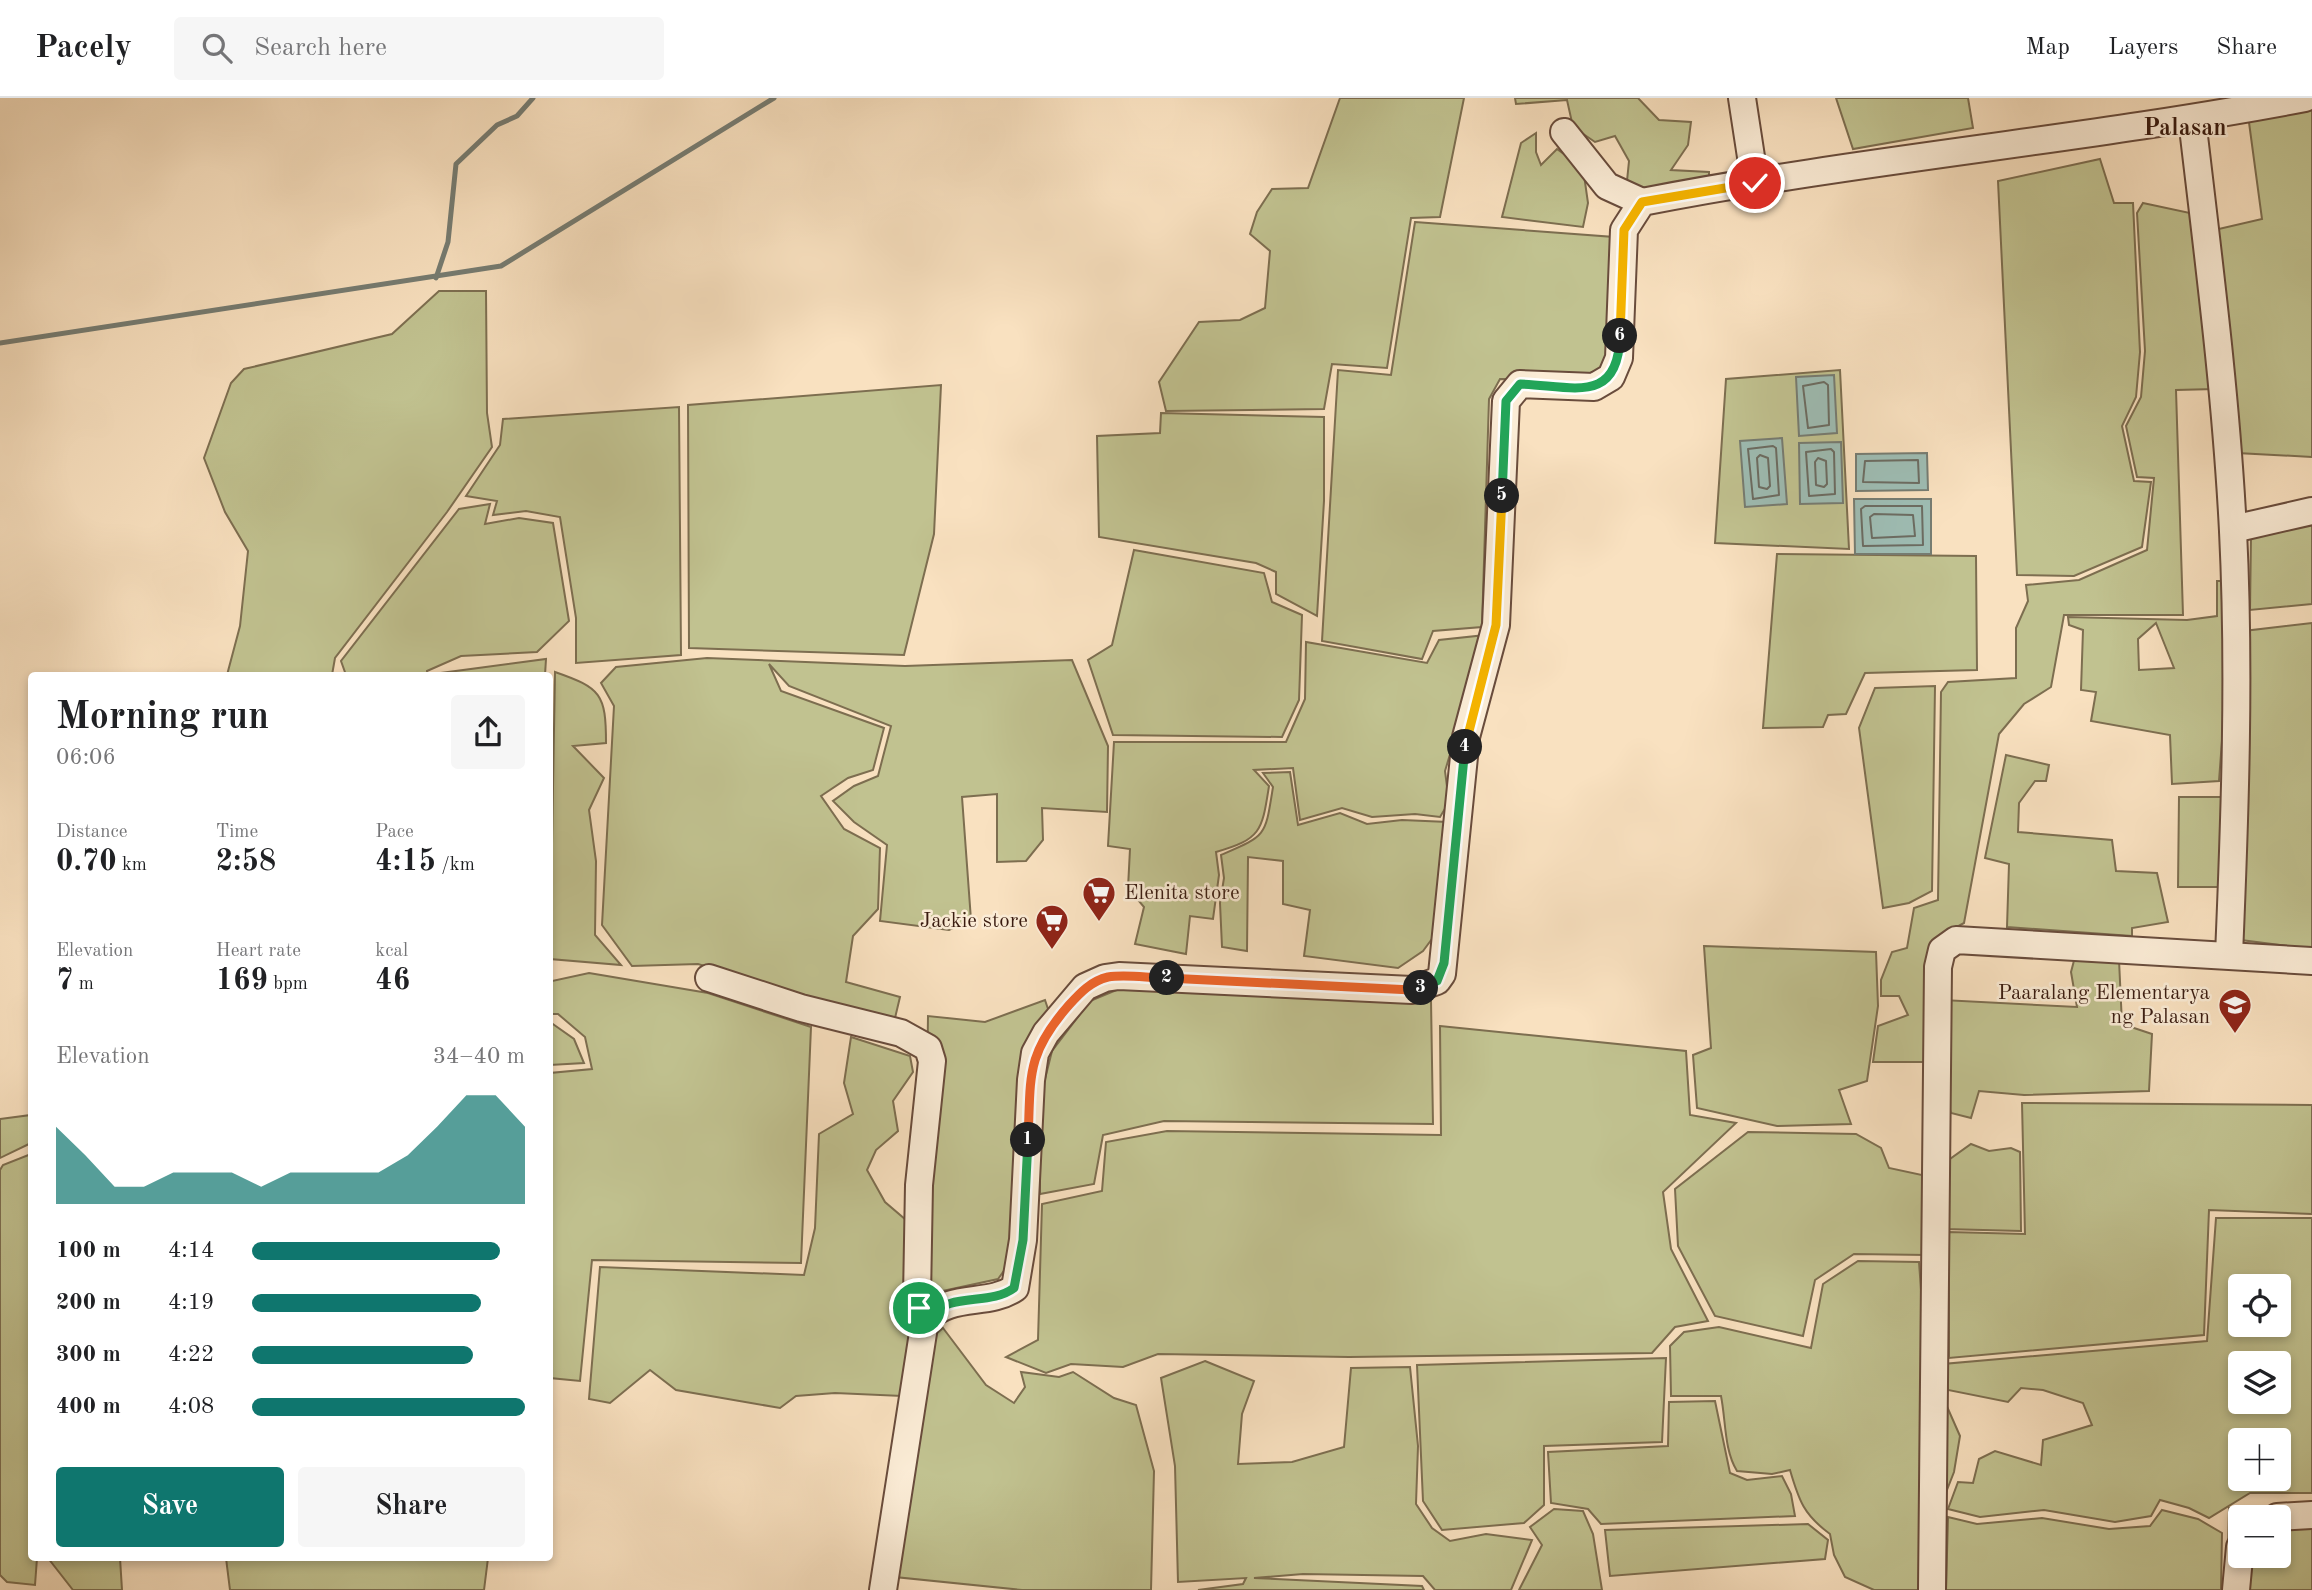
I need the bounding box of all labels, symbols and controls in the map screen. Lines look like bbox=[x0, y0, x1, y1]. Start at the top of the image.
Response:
search box bbox=[174, 17, 664, 80]
icon: search bbox=[198, 29, 236, 67]
text: Pacely bbox=[35, 32, 132, 65]
text: Search here bbox=[254, 35, 387, 61]
text: Map bbox=[2026, 36, 2070, 60]
text: Layers bbox=[2108, 36, 2178, 60]
text: Share bbox=[2216, 36, 2277, 60]
district label: Palasan bbox=[2143, 117, 2227, 141]
pin bbox=[1725, 153, 1785, 213]
icon: check bbox=[1736, 164, 1774, 202]
pin: 6 bbox=[1602, 318, 1638, 354]
text: 6 bbox=[1614, 326, 1625, 345]
pin: 5 bbox=[1484, 478, 1520, 514]
text: 5 bbox=[1496, 486, 1507, 505]
button: share bbox=[451, 695, 525, 769]
text: Morning run bbox=[56, 699, 269, 737]
pin: 4 bbox=[1448, 730, 1482, 764]
text: 4 bbox=[1459, 737, 1470, 756]
text: 06:06 bbox=[56, 746, 116, 769]
text: Distance bbox=[56, 823, 128, 842]
text: Time bbox=[216, 823, 258, 842]
text: Pace bbox=[375, 823, 414, 842]
text: 0.70 bbox=[56, 847, 117, 877]
text: 2:58 bbox=[216, 847, 276, 877]
text: 4:15 bbox=[375, 847, 436, 877]
text: km bbox=[117, 856, 147, 875]
text: /km bbox=[436, 856, 475, 875]
supermarket icon: Elenita store bbox=[1080, 874, 1118, 923]
place label: Elenita store bbox=[1124, 883, 1240, 904]
supermarket icon: Jackie store bbox=[1033, 902, 1071, 951]
place label: Jackie store bbox=[920, 911, 1028, 932]
text: Elevation bbox=[56, 942, 133, 961]
text: Heart rate bbox=[216, 942, 301, 961]
text: kcal bbox=[375, 942, 408, 961]
pin: 2 bbox=[1150, 960, 1184, 996]
text: 7 bbox=[56, 966, 73, 996]
text: 169 bbox=[216, 966, 268, 996]
text: 46 bbox=[375, 966, 410, 996]
text: 2 bbox=[1161, 968, 1172, 987]
pin: 3 bbox=[1404, 970, 1438, 1006]
text: m bbox=[73, 975, 94, 994]
text: bpm bbox=[268, 975, 308, 994]
text: 3 bbox=[1415, 978, 1426, 997]
place label: Paaralang Elementarya ng Palasan bbox=[1998, 983, 2210, 1028]
school or university icon: Paaralang Elementarya ng Palasan bbox=[2216, 986, 2254, 1035]
text: Elevation bbox=[56, 1045, 150, 1068]
text: 34–40 m bbox=[433, 1045, 525, 1068]
pin: 1 bbox=[1010, 1122, 1046, 1158]
text: 1 bbox=[1022, 1130, 1033, 1149]
text: 100 m bbox=[56, 1239, 121, 1262]
text: 4:14 bbox=[168, 1239, 214, 1262]
map controls bbox=[2228, 1274, 2291, 1568]
button: locate bbox=[2228, 1274, 2291, 1337]
pin bbox=[889, 1278, 949, 1338]
icon: arrive bbox=[900, 1289, 938, 1327]
text: 200 m bbox=[56, 1291, 121, 1314]
text: 4:19 bbox=[168, 1291, 214, 1314]
text: 300 m bbox=[56, 1343, 121, 1366]
text: 4:22 bbox=[168, 1343, 214, 1366]
button: layers bbox=[2228, 1351, 2291, 1414]
text: 400 m bbox=[56, 1395, 121, 1418]
text: 4:08 bbox=[168, 1395, 214, 1418]
button: + bbox=[2228, 1428, 2291, 1491]
button: Save bbox=[56, 1467, 284, 1547]
button: Share bbox=[298, 1467, 525, 1547]
button: − bbox=[2228, 1505, 2291, 1568]

